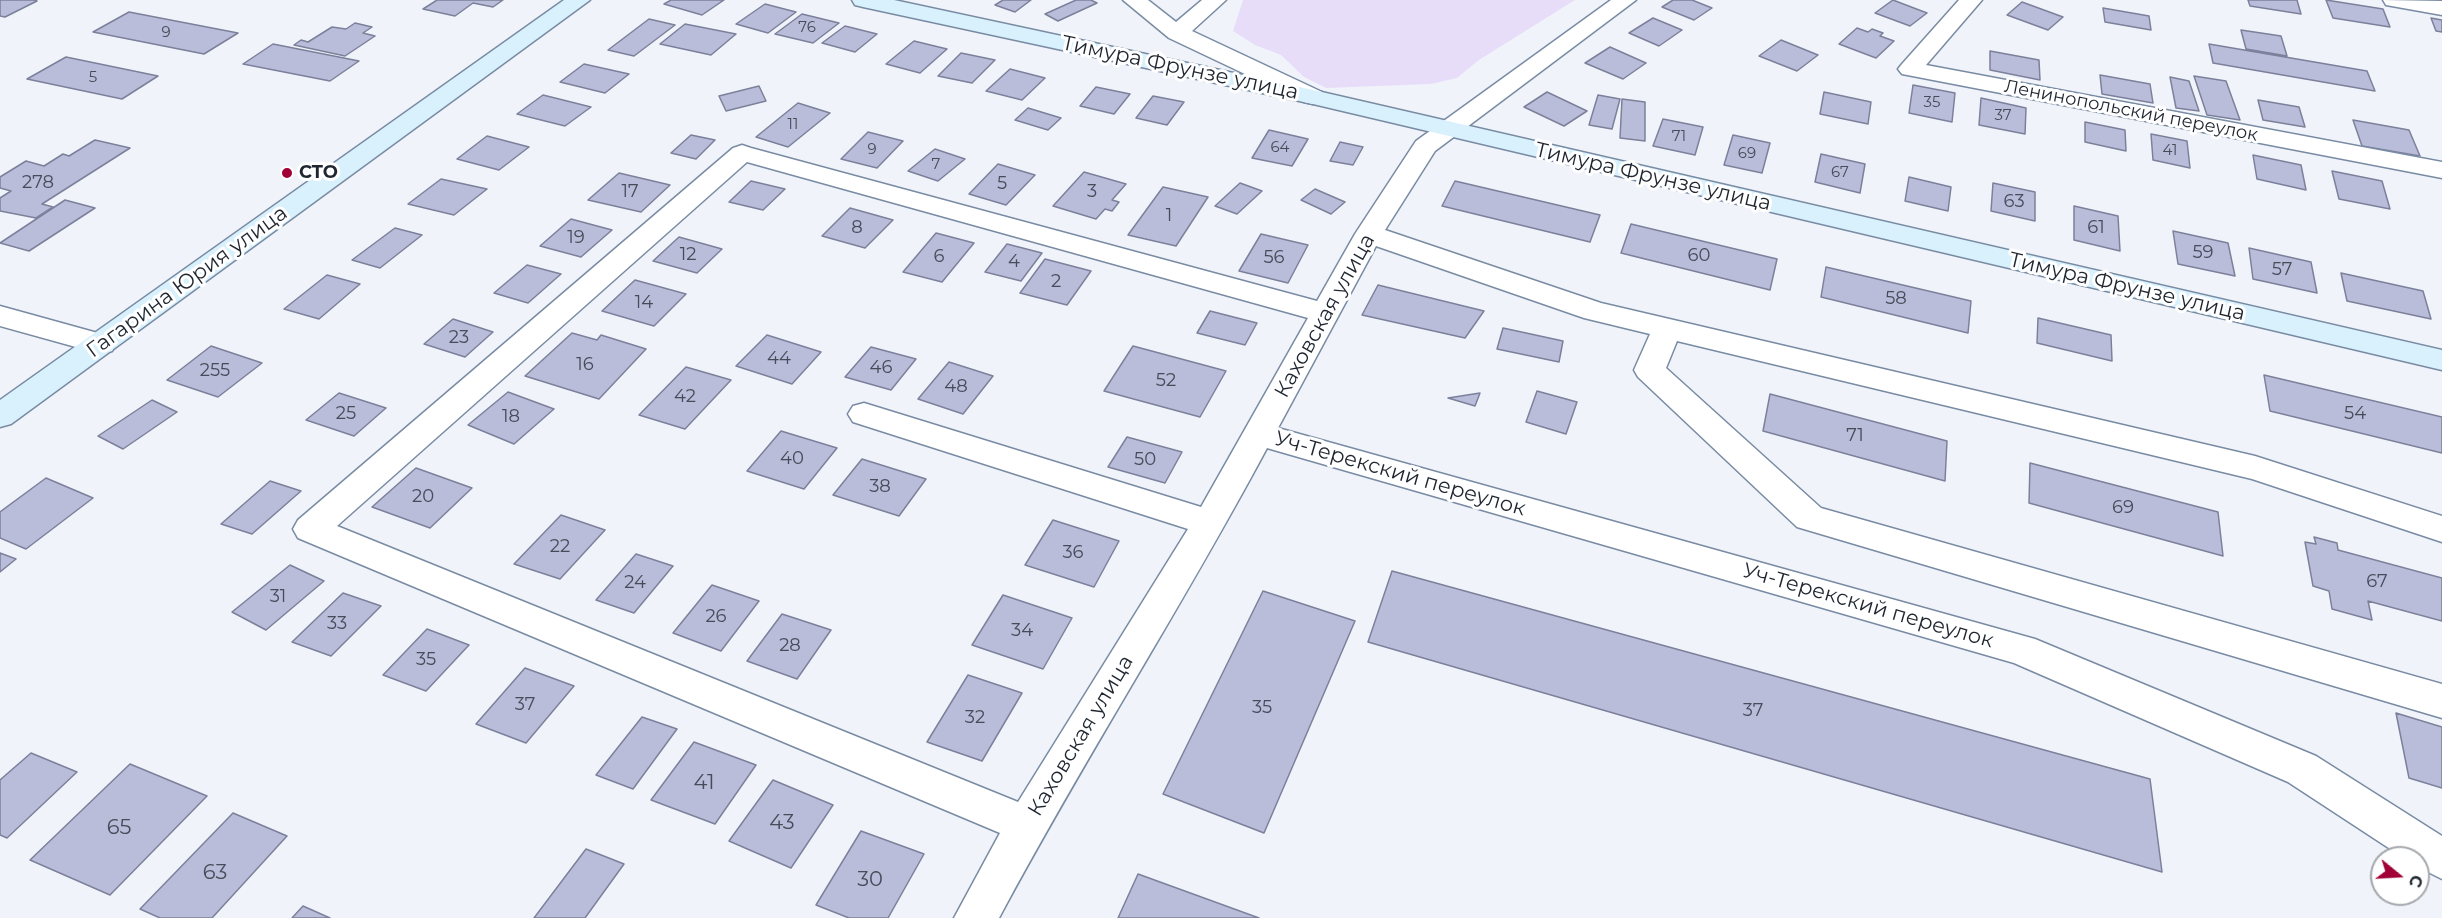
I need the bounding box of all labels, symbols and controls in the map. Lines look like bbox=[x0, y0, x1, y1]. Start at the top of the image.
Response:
house number: 76 bbox=[798, 19, 816, 37]
house number: 9 bbox=[161, 24, 171, 42]
street label: Тимура Фрунзе улица bbox=[1059, 31, 1301, 105]
house number: 5 bbox=[89, 69, 97, 87]
street label: Ленинопольский переулок bbox=[2002, 76, 2260, 146]
house number: 35 bbox=[1924, 94, 1940, 112]
house number: 37 bbox=[1994, 107, 2012, 125]
house number: 11 bbox=[788, 116, 798, 134]
house number: 71 bbox=[1672, 128, 1686, 146]
street label: Тимура Фрунзе улица bbox=[1533, 138, 1773, 216]
house number: 64 bbox=[1270, 139, 1290, 157]
house number: 9 bbox=[867, 141, 877, 159]
house number: 41 bbox=[2163, 142, 2177, 160]
house number: 69 bbox=[1738, 145, 1756, 163]
house number: 7 bbox=[932, 156, 940, 174]
place label: CTO bbox=[299, 162, 338, 184]
house number: 67 bbox=[1831, 164, 1849, 182]
marker: CTO bbox=[280, 166, 294, 180]
house number: 278 bbox=[22, 172, 54, 194]
house number: 5 bbox=[997, 173, 1007, 195]
house number: 17 bbox=[621, 181, 639, 203]
house number: 3 bbox=[1087, 181, 1097, 203]
house number: 63 bbox=[2003, 191, 2025, 213]
street label: Гагарина Юрия улица bbox=[82, 201, 292, 363]
house number: 1 bbox=[1166, 205, 1172, 227]
house number: 8 bbox=[851, 217, 863, 239]
house number: 61 bbox=[2087, 217, 2105, 239]
house number: 19 bbox=[567, 227, 585, 249]
street label: Каховская улица bbox=[1270, 230, 1380, 402]
house number: 59 bbox=[2192, 242, 2214, 264]
house number: 12 bbox=[680, 244, 696, 266]
house number: 60 bbox=[1688, 245, 1710, 267]
house number: 6 bbox=[934, 246, 944, 268]
house number: 56 bbox=[1263, 247, 1285, 269]
street label: Тимура Фрунзе улица bbox=[2007, 248, 2247, 326]
house number: 4 bbox=[1008, 251, 1020, 273]
house number: 57 bbox=[2272, 259, 2292, 281]
house number: 2 bbox=[1051, 271, 1061, 293]
house number: 58 bbox=[1885, 288, 1907, 310]
house number: 14 bbox=[635, 292, 653, 314]
house number: 23 bbox=[449, 327, 469, 349]
house number: 44 bbox=[767, 348, 791, 370]
house number: 16 bbox=[576, 354, 594, 376]
house number: 46 bbox=[870, 357, 892, 379]
house number: 255 bbox=[200, 360, 230, 382]
house number: 52 bbox=[1156, 370, 1176, 392]
house number: 48 bbox=[944, 376, 968, 398]
house number: 42 bbox=[674, 386, 696, 408]
house number: 25 bbox=[336, 403, 356, 425]
house number: 54 bbox=[2344, 403, 2366, 425]
house number: 18 bbox=[502, 406, 520, 428]
house number: 71 bbox=[1846, 425, 1864, 447]
street label: Уч-Терекский переулок bbox=[1272, 426, 1528, 522]
house number: 40 bbox=[780, 448, 804, 470]
house number: 50 bbox=[1134, 449, 1156, 471]
house number: 38 bbox=[869, 476, 891, 498]
house number: 20 bbox=[412, 486, 434, 508]
house number: 69 bbox=[2112, 497, 2134, 519]
house number: 22 bbox=[550, 536, 570, 558]
house number: 36 bbox=[1062, 542, 1084, 564]
street label: Уч-Терекский переулок bbox=[1740, 558, 1996, 654]
house number: 67 bbox=[2366, 571, 2388, 593]
house number: 24 bbox=[624, 572, 646, 594]
house number: 31 bbox=[270, 586, 286, 608]
house number: 26 bbox=[705, 606, 727, 628]
house number: 33 bbox=[327, 613, 347, 635]
house number: 34 bbox=[1011, 620, 1033, 642]
house number: 28 bbox=[779, 635, 801, 657]
house number: 35 bbox=[416, 649, 436, 671]
street label: Каховская улица bbox=[1023, 651, 1139, 821]
house number: 37 bbox=[515, 694, 535, 716]
house number: 35 bbox=[1252, 697, 1272, 719]
house number: 37 bbox=[1743, 700, 1763, 722]
house number: 32 bbox=[965, 707, 985, 729]
house number: 41 bbox=[694, 770, 714, 796]
house number: 43 bbox=[769, 810, 795, 836]
house number: 65 bbox=[107, 815, 131, 841]
north arrow bbox=[2370, 846, 2430, 906]
house number: 63 bbox=[203, 860, 227, 886]
house number: 30 bbox=[857, 867, 883, 893]
text: С bbox=[2405, 873, 2427, 890]

